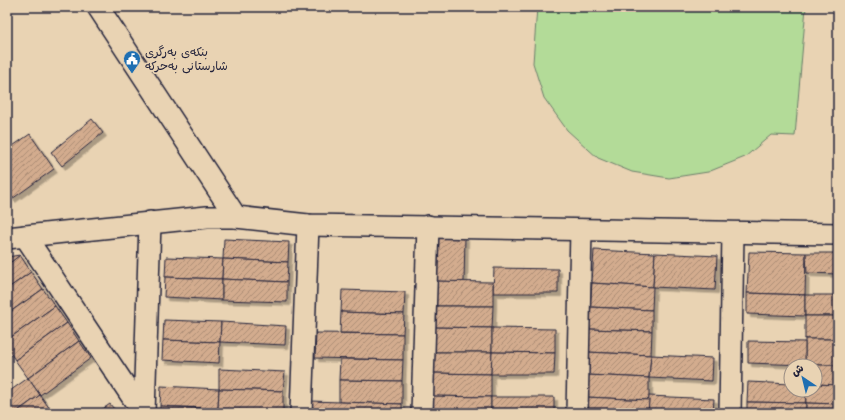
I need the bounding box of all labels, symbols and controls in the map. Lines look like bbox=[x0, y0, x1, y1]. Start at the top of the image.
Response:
place label: بنکەی بەرگری شارستانی بەحرکە bbox=[145, 42, 228, 74]
public building icon: بنکەی بەرگری شارستانی بەحرکە bbox=[122, 49, 142, 74]
north arrow bbox=[783, 358, 823, 398]
text: ش bbox=[787, 359, 807, 380]

